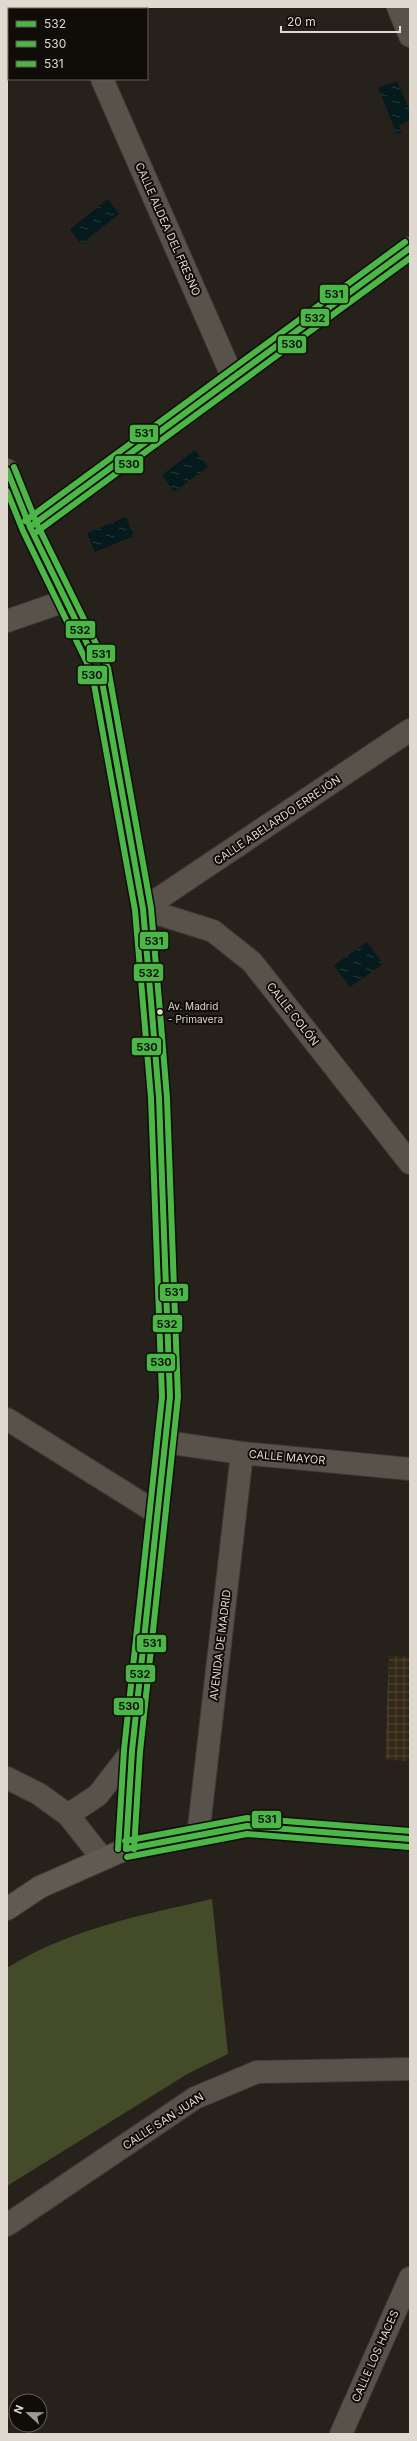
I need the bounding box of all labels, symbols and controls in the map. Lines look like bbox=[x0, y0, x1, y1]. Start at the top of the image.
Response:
legend bbox=[8, 8, 148, 80]
scale bar bbox=[281, 8, 400, 34]
text: 20 m bbox=[287, 14, 316, 29]
text: 532 bbox=[44, 16, 66, 31]
text: 530 bbox=[44, 36, 66, 51]
text: 531 bbox=[44, 56, 64, 71]
street label: CALLE ALDEA DEL FRESNO bbox=[132, 160, 204, 298]
line badge: 531 bbox=[319, 284, 349, 304]
text: 531 bbox=[325, 287, 344, 301]
line badge: 532 bbox=[300, 308, 330, 327]
text: 532 bbox=[304, 311, 326, 325]
line badge: 530 bbox=[277, 335, 307, 354]
text: 530 bbox=[281, 337, 303, 351]
line badge: 531 bbox=[129, 424, 159, 443]
text: 531 bbox=[135, 426, 154, 440]
line badge: 530 bbox=[114, 455, 144, 474]
text: 530 bbox=[118, 457, 140, 471]
line badge: 532 bbox=[65, 620, 96, 639]
text: 532 bbox=[69, 623, 91, 637]
line badge: 531 bbox=[86, 644, 116, 663]
text: 531 bbox=[92, 647, 111, 661]
line badge: 530 bbox=[77, 665, 108, 685]
text: 530 bbox=[81, 668, 103, 682]
street label: CALLE ABELARDO ERREJÓN bbox=[211, 772, 343, 868]
line badge: 531 bbox=[139, 931, 169, 950]
text: 531 bbox=[145, 934, 164, 948]
line badge: 532 bbox=[133, 963, 164, 982]
text: 532 bbox=[138, 966, 160, 980]
street label: CALLE COLÓN bbox=[264, 980, 322, 1048]
place label: Av. Madrid - Primavera bbox=[168, 1000, 223, 1025]
marker: Av. Madrid - Primavera bbox=[155, 1007, 165, 1017]
line badge: 530 bbox=[131, 1037, 162, 1056]
text: 530 bbox=[136, 1040, 158, 1054]
line badge: 531 bbox=[159, 1283, 189, 1302]
text: 531 bbox=[165, 1285, 184, 1299]
line badge: 532 bbox=[152, 1314, 183, 1333]
text: 532 bbox=[156, 1317, 178, 1331]
line badge: 530 bbox=[146, 1353, 176, 1372]
text: 530 bbox=[150, 1355, 172, 1369]
street label: CALLE MAYOR bbox=[248, 1447, 326, 1467]
street label: AVENIDA DE MADRID bbox=[206, 1589, 234, 1701]
line badge: 531 bbox=[136, 1634, 167, 1653]
text: 531 bbox=[143, 1636, 162, 1650]
line badge: 532 bbox=[125, 1664, 156, 1683]
text: 532 bbox=[129, 1667, 151, 1681]
line badge: 530 bbox=[113, 1697, 144, 1716]
text: 530 bbox=[118, 1699, 140, 1713]
line badge: 531 bbox=[251, 1810, 282, 1829]
text: 531 bbox=[258, 1812, 277, 1826]
street label: CALLE SAN JUAN bbox=[120, 2090, 206, 2152]
street label: CALLE LOS HACES bbox=[348, 2308, 402, 2404]
north arrow bbox=[8, 2393, 48, 2433]
text: N bbox=[11, 2403, 27, 2416]

